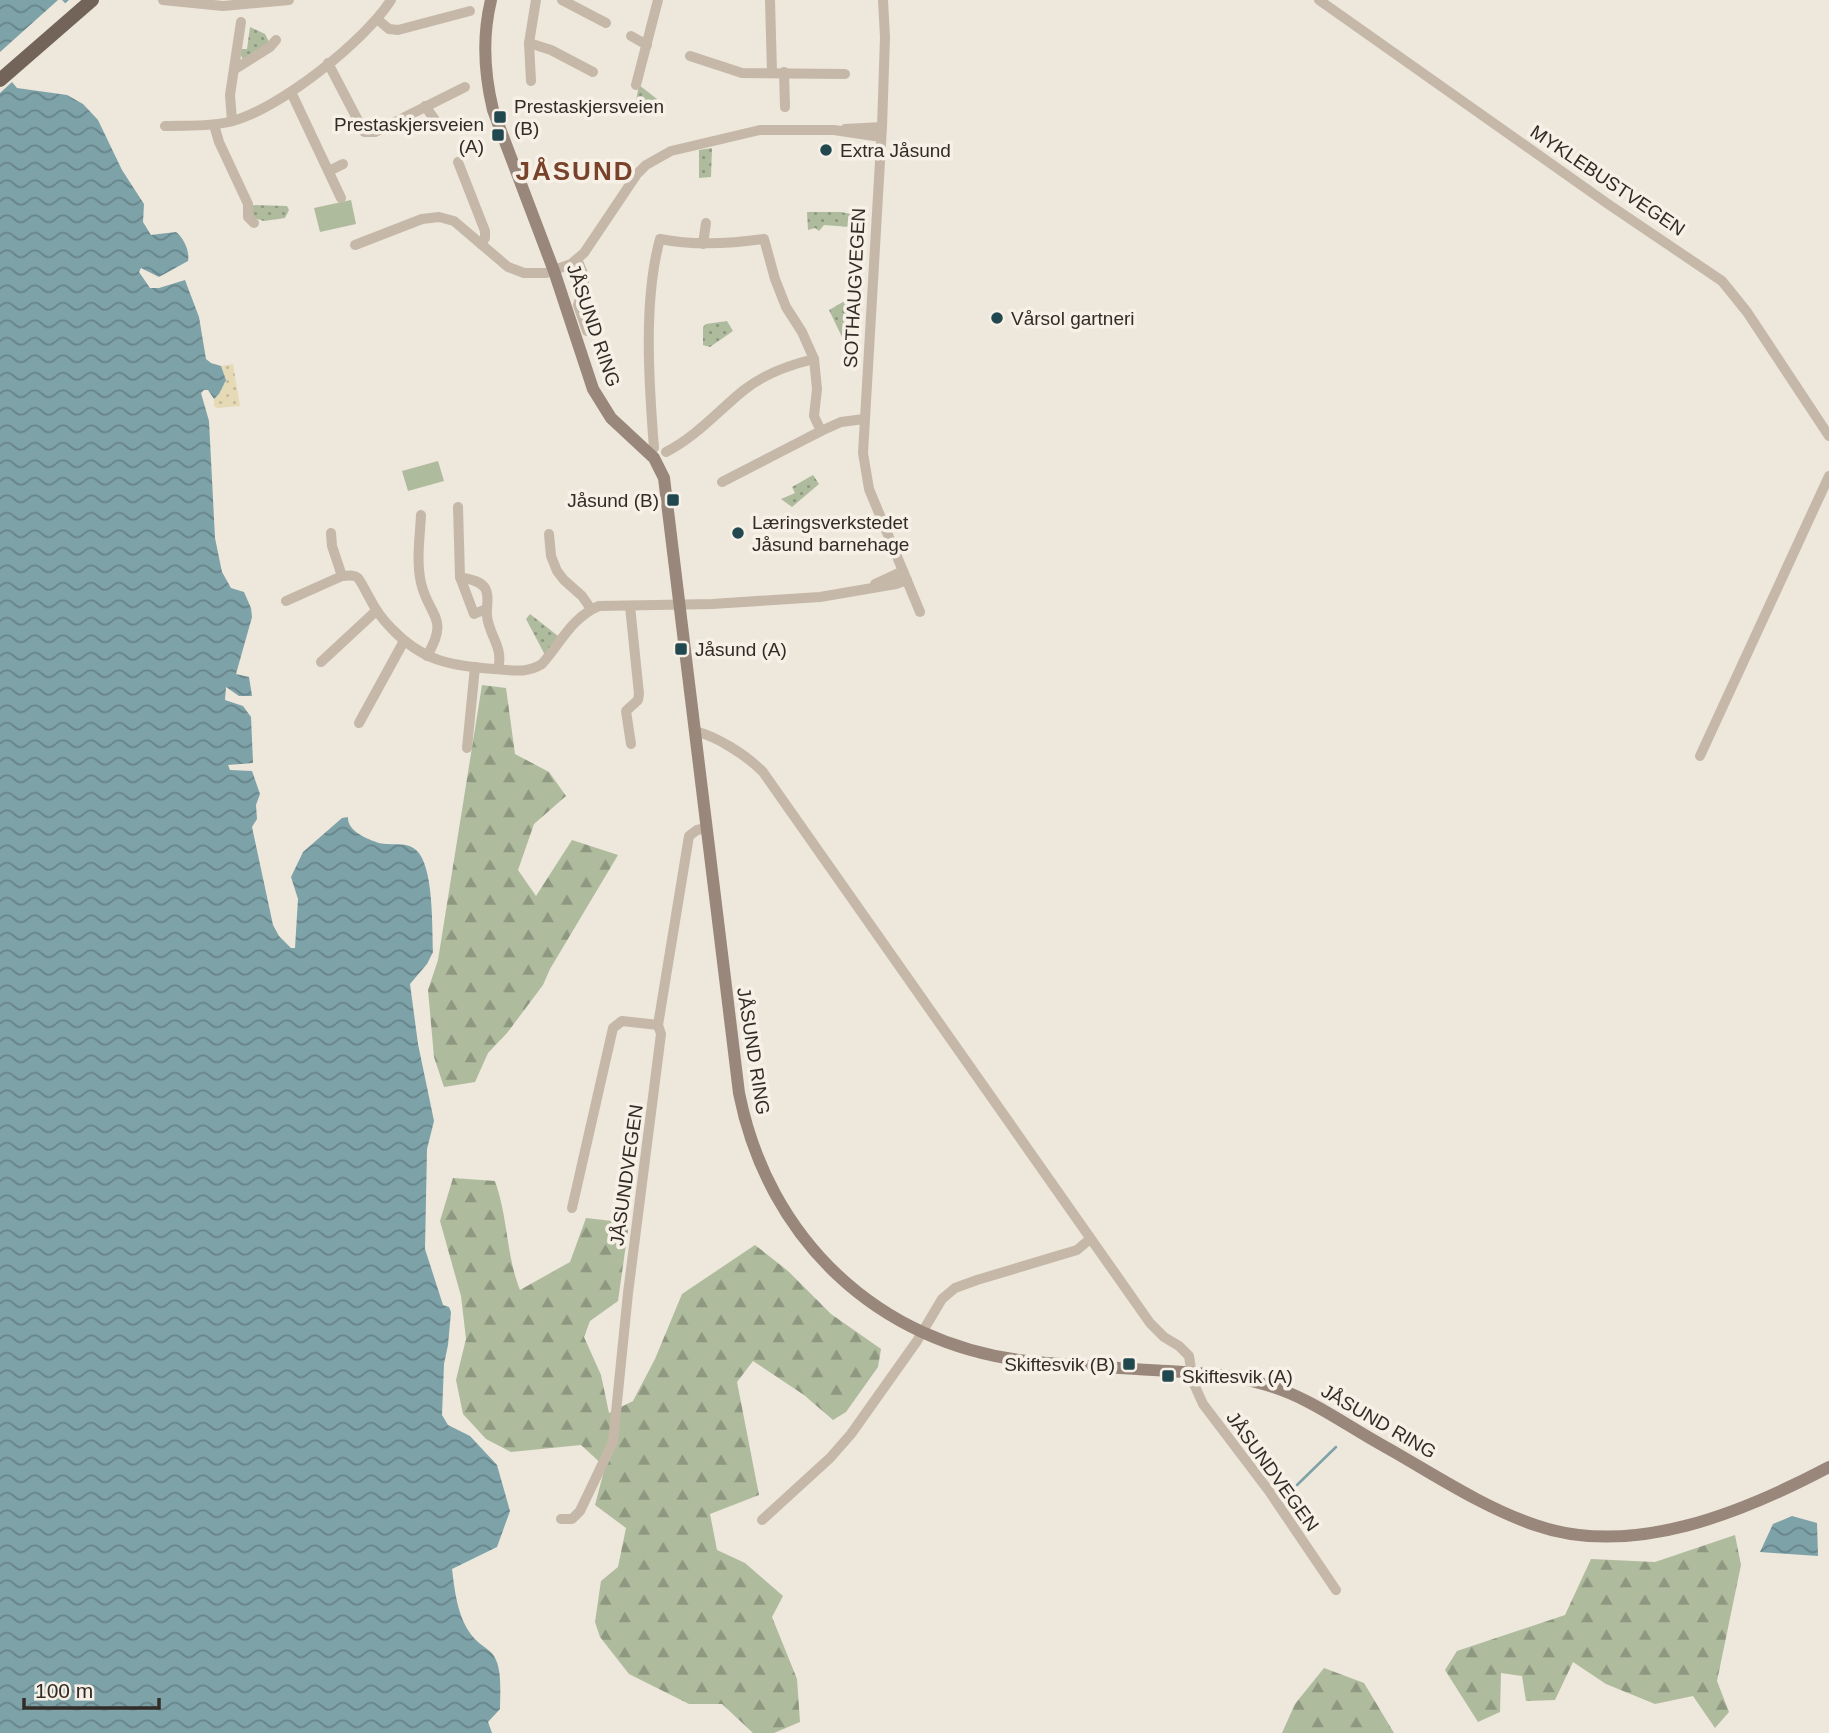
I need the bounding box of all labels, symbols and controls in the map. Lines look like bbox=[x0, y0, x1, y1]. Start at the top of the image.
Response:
place label: Prestaskjersveien (B) bbox=[514, 96, 664, 139]
marker: Prestaskjersveien (B) bbox=[492, 109, 508, 125]
place label: Prestaskjersveien (A) bbox=[334, 114, 484, 157]
street label: MYKLEBUSTVEGEN bbox=[1527, 121, 1689, 240]
marker: Prestaskjersveien (A) bbox=[490, 127, 506, 143]
place label: Extra Jåsund bbox=[840, 140, 951, 161]
marker: Extra Jåsund bbox=[818, 142, 834, 158]
district label: JÅSUND bbox=[516, 156, 634, 186]
street label: SOTHAUGVEGEN bbox=[840, 207, 869, 369]
street label: JÅSUND RING bbox=[563, 261, 624, 389]
place label: Vårsol gartneri bbox=[1011, 308, 1135, 329]
marker: Vårsol gartneri bbox=[989, 310, 1005, 326]
place label: Jåsund (B) bbox=[567, 490, 659, 511]
marker: Jåsund (B) bbox=[665, 492, 681, 508]
place label: Læringsverkstedet Jåsund barnehage bbox=[752, 512, 909, 555]
marker: Læringsverkstedet Jåsund barnehage bbox=[730, 525, 746, 541]
place label: Jåsund (A) bbox=[695, 639, 787, 660]
marker: Jåsund (A) bbox=[673, 641, 689, 657]
street label: JÅSUND RING bbox=[733, 986, 774, 1116]
street label: JÅSUNDVEGEN bbox=[606, 1103, 647, 1247]
place label: Skiftesvik (B) bbox=[1004, 1354, 1115, 1375]
marker: Skiftesvik (B) bbox=[1121, 1356, 1137, 1372]
place label: Skiftesvik (A) bbox=[1182, 1366, 1293, 1387]
marker: Skiftesvik (A) bbox=[1160, 1368, 1176, 1384]
street label: JÅSUND RING bbox=[1318, 1380, 1440, 1463]
street label: JÅSUNDVEGEN bbox=[1222, 1407, 1323, 1535]
scale bar bbox=[24, 1666, 159, 1710]
text: 100 m bbox=[35, 1679, 93, 1702]

